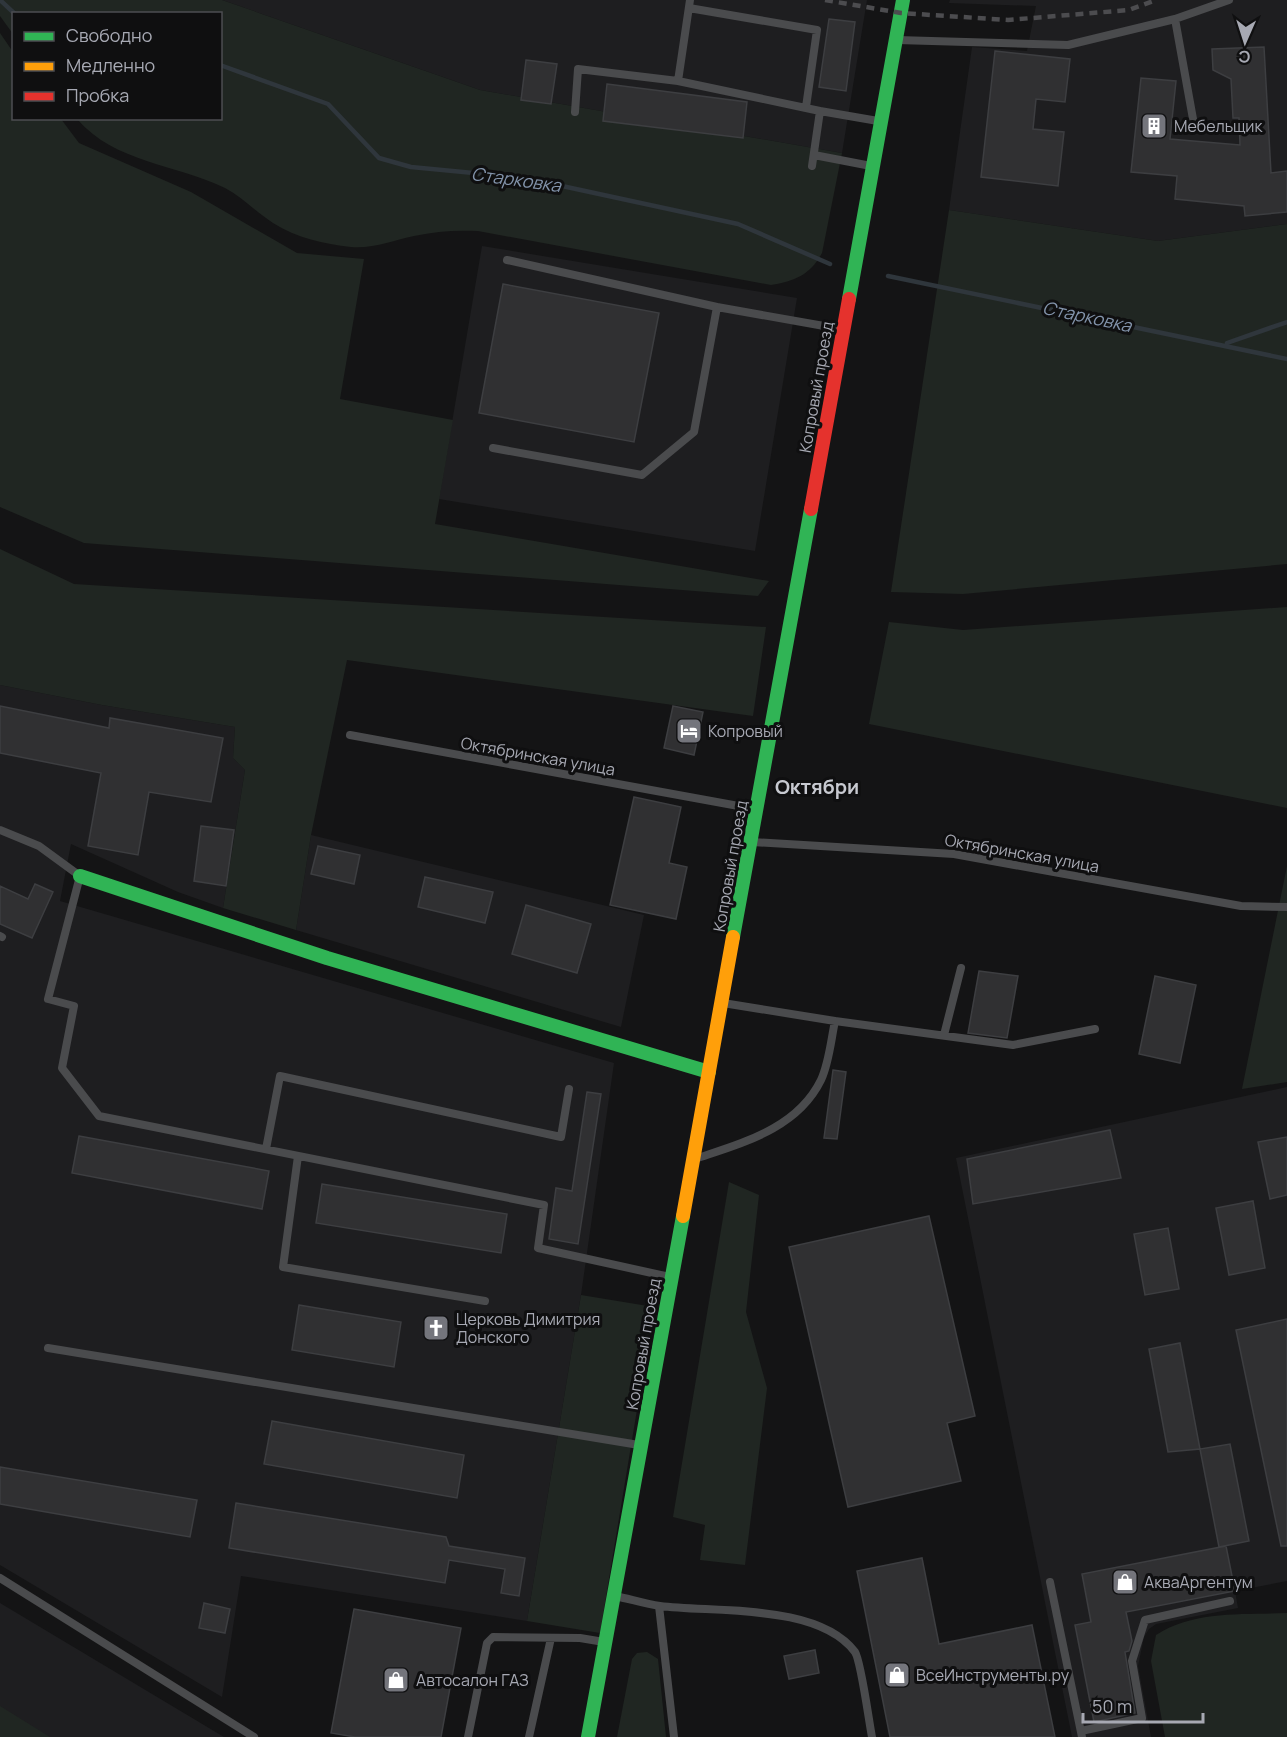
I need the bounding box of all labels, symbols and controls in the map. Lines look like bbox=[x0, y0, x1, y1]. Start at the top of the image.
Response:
legend bbox=[12, 12, 222, 120]
north arrow bbox=[1215, 12, 1275, 72]
text: Свободно bbox=[66, 23, 152, 47]
text: С bbox=[1238, 46, 1251, 68]
text: Медленно bbox=[66, 53, 155, 77]
text: Пробка bbox=[66, 83, 129, 107]
building icon: Мебельщик bbox=[1139, 111, 1169, 141]
place label: Мебельщик bbox=[1174, 115, 1263, 137]
water label: Старковка bbox=[470, 161, 563, 197]
water label: Старковка bbox=[1041, 295, 1135, 337]
street label: Копровый проезд bbox=[794, 319, 838, 454]
hotel icon: Копровый bbox=[674, 716, 704, 746]
place label: Копровый bbox=[708, 720, 783, 742]
street label: Октябринская улица bbox=[459, 732, 617, 780]
district label: Октябри bbox=[775, 773, 859, 800]
street label: Копровый проезд bbox=[708, 798, 752, 933]
street label: Октябринская улица bbox=[943, 829, 1101, 877]
street label: Копровый проезд bbox=[621, 1276, 665, 1411]
place label: Церковь Димитрия Донского bbox=[456, 1308, 600, 1348]
church icon: Церковь Димитрия Донского bbox=[421, 1313, 451, 1343]
shop icon: АкваАргентум bbox=[1110, 1567, 1140, 1597]
place label: АкваАргентум bbox=[1144, 1571, 1253, 1593]
shop icon: ВсеИнструменты.ру bbox=[882, 1660, 912, 1690]
place label: ВсеИнструменты.ру bbox=[916, 1664, 1070, 1686]
shop icon: Автосалон ГАЗ bbox=[381, 1665, 411, 1695]
place label: Автосалон ГАЗ bbox=[416, 1669, 529, 1691]
scale bar bbox=[1083, 1686, 1203, 1724]
text: 50 m bbox=[1092, 1694, 1132, 1718]

